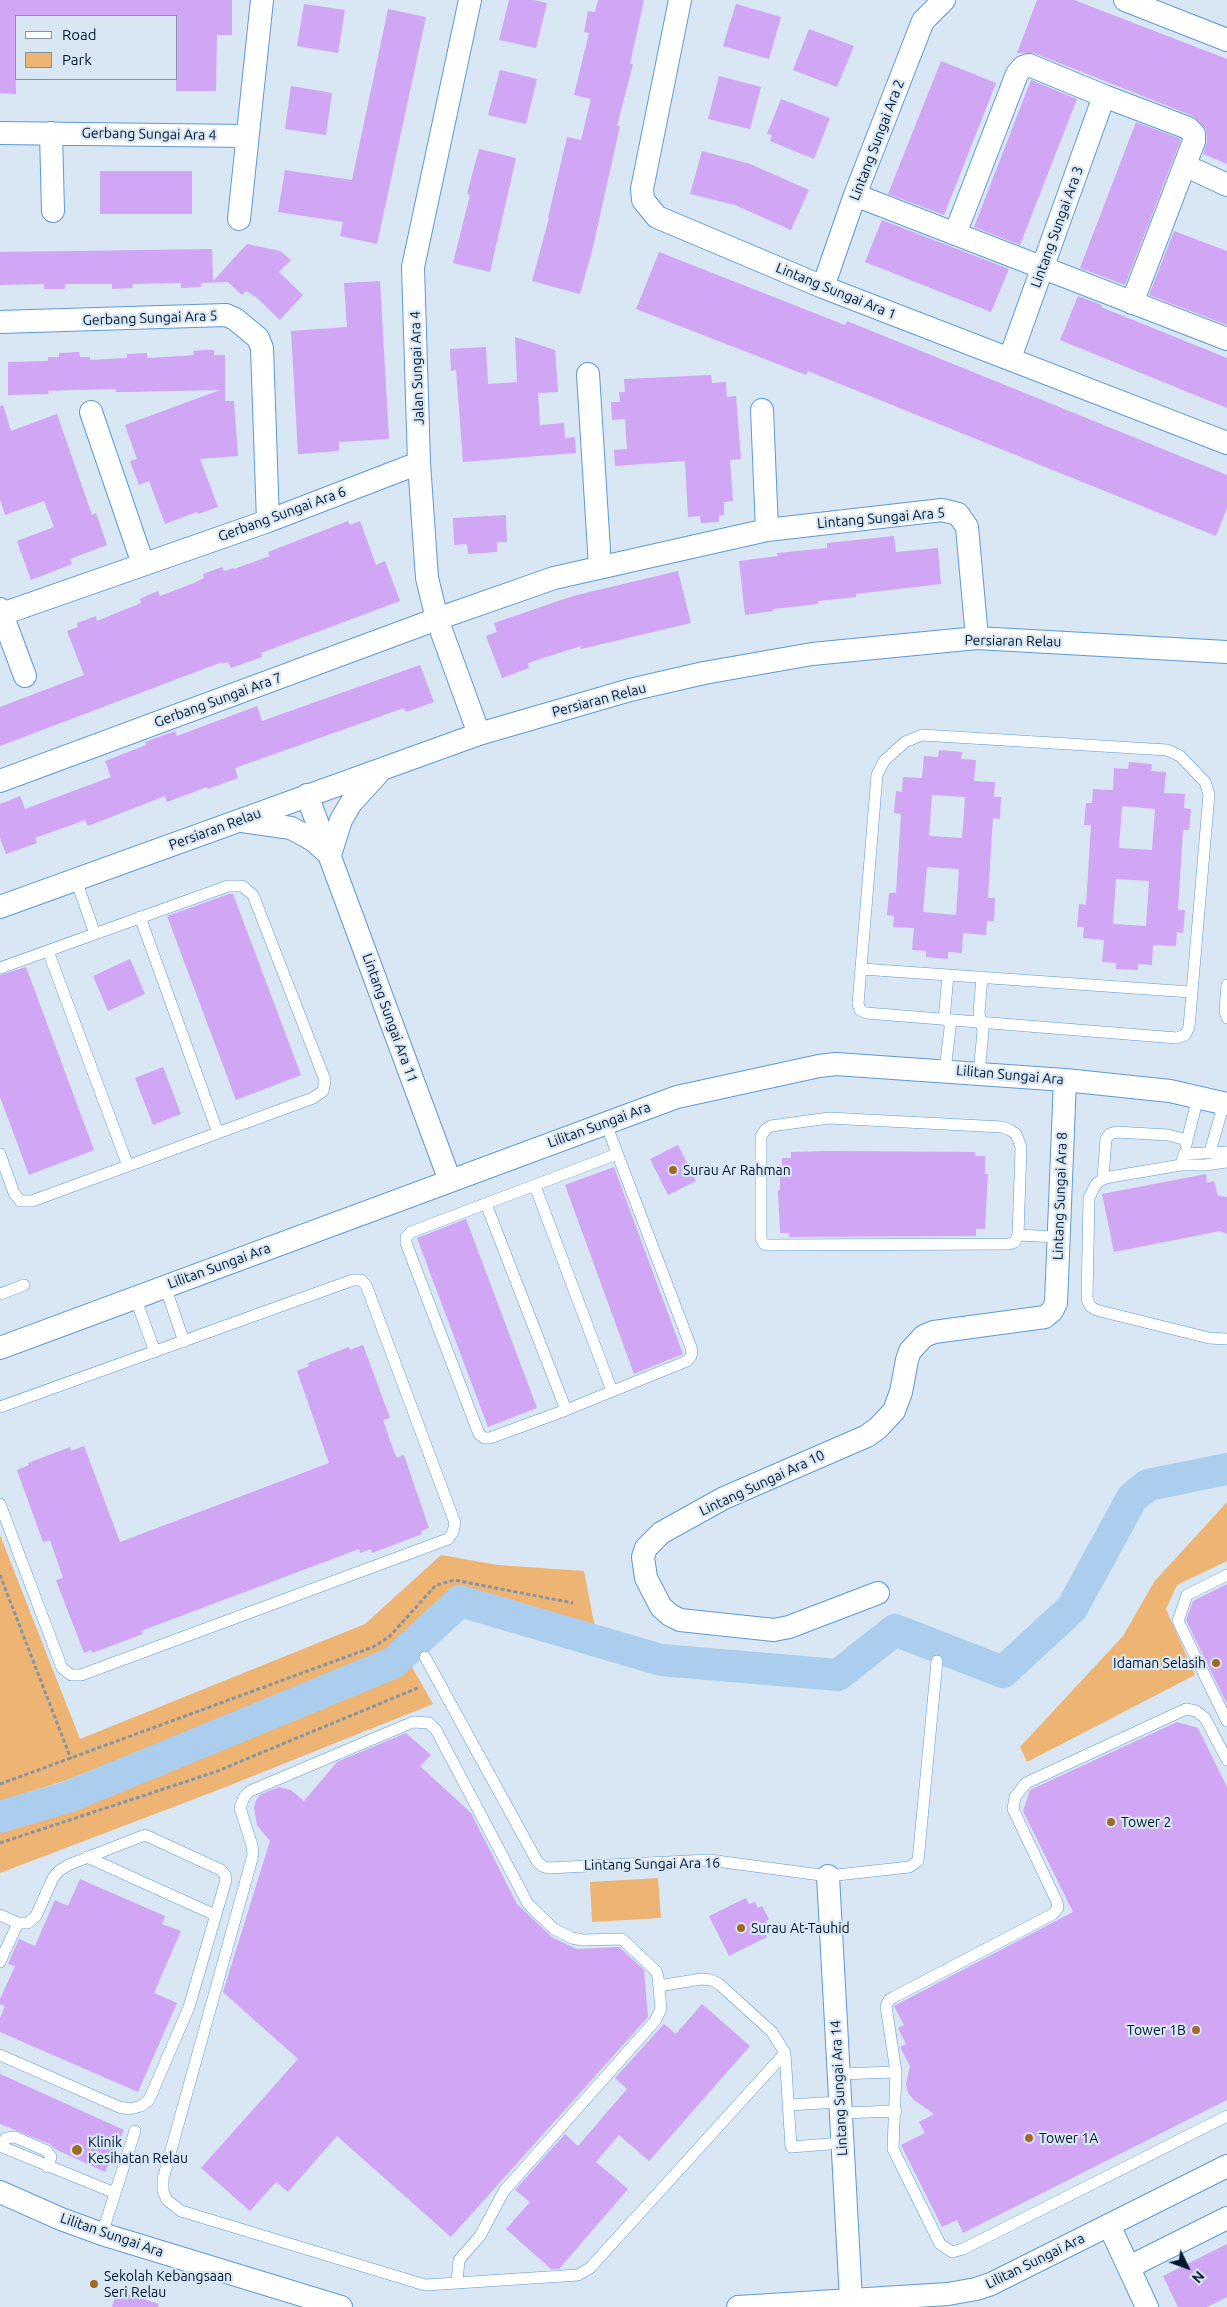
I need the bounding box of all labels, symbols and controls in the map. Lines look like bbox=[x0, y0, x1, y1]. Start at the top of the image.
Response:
legend bbox=[15, 15, 178, 80]
text: Road bbox=[62, 26, 97, 43]
text: Park bbox=[62, 51, 92, 68]
street label: Lintang Sungai Ara 2 bbox=[846, 77, 908, 203]
street label: Gerbang Sungai Ara 4 bbox=[81, 124, 217, 144]
street label: Lintang Sungai Ara 3 bbox=[1027, 164, 1087, 290]
street label: Lintang Sungai Ara 1 bbox=[773, 259, 899, 323]
street label: Gerbang Sungai Ara 5 bbox=[82, 307, 218, 329]
street label: Jalan Sungai Ara 4 bbox=[407, 311, 427, 425]
street label: Gerbang Sungai Ara 6 bbox=[216, 483, 348, 545]
street label: Lintang Sungai Ara 5 bbox=[816, 504, 946, 532]
street label: Persiaran Relau bbox=[964, 632, 1062, 650]
street label: Gerbang Sungai Ara 7 bbox=[152, 669, 284, 731]
street label: Persiaran Relau bbox=[550, 679, 648, 721]
street label: Persiaran Relau bbox=[167, 805, 263, 853]
street label: Lintang Sungai Ara 11 bbox=[359, 951, 421, 1085]
street label: Lilitan Sungai Ara bbox=[955, 1062, 1065, 1088]
street label: Lilitan Sungai Ara bbox=[545, 1099, 653, 1151]
street label: Lintang Sungai Ara 8 bbox=[1049, 1132, 1071, 1260]
place label: Surau Ar Rahman bbox=[683, 1162, 791, 1178]
marker: Surau Ar Rahman bbox=[667, 1164, 679, 1176]
street label: Lilitan Sungai Ara bbox=[165, 1240, 273, 1292]
street label: Lintang Sungai Ara 10 bbox=[697, 1447, 827, 1519]
place label: Idaman Selasih bbox=[1113, 1655, 1206, 1671]
marker: Idaman Selasih bbox=[1210, 1657, 1222, 1669]
place label: Tower 2 bbox=[1121, 1814, 1171, 1830]
marker: Tower 2 bbox=[1105, 1816, 1117, 1828]
street label: Lintang Sungai Ara 16 bbox=[584, 1854, 720, 1874]
place label: Surau At-Tauhid bbox=[751, 1920, 850, 1936]
marker: Surau At-Tauhid bbox=[735, 1922, 747, 1934]
street label: Lintang Sungai Ara 14 bbox=[827, 2020, 851, 2156]
place label: Tower 1B bbox=[1127, 2022, 1186, 2038]
marker: Tower 1B bbox=[1190, 2024, 1202, 2036]
place label: Tower 1A bbox=[1039, 2130, 1098, 2146]
marker: Tower 1A bbox=[1023, 2132, 1035, 2144]
place label: Klinik Kesihatan Relau bbox=[88, 2134, 188, 2166]
marker: Klinik Kesihatan Relau bbox=[70, 2143, 84, 2157]
street label: Lilitan Sungai Ara bbox=[58, 2209, 166, 2261]
street label: Lilitan Sungai Ara bbox=[983, 2230, 1087, 2292]
north arrow bbox=[1162, 2242, 1212, 2292]
place label: Sekolah Kebangsaan Seri Relau bbox=[104, 2268, 232, 2300]
text: N bbox=[1189, 2268, 1208, 2286]
marker: Sekolah Kebangsaan Seri Relau bbox=[88, 2278, 100, 2290]

